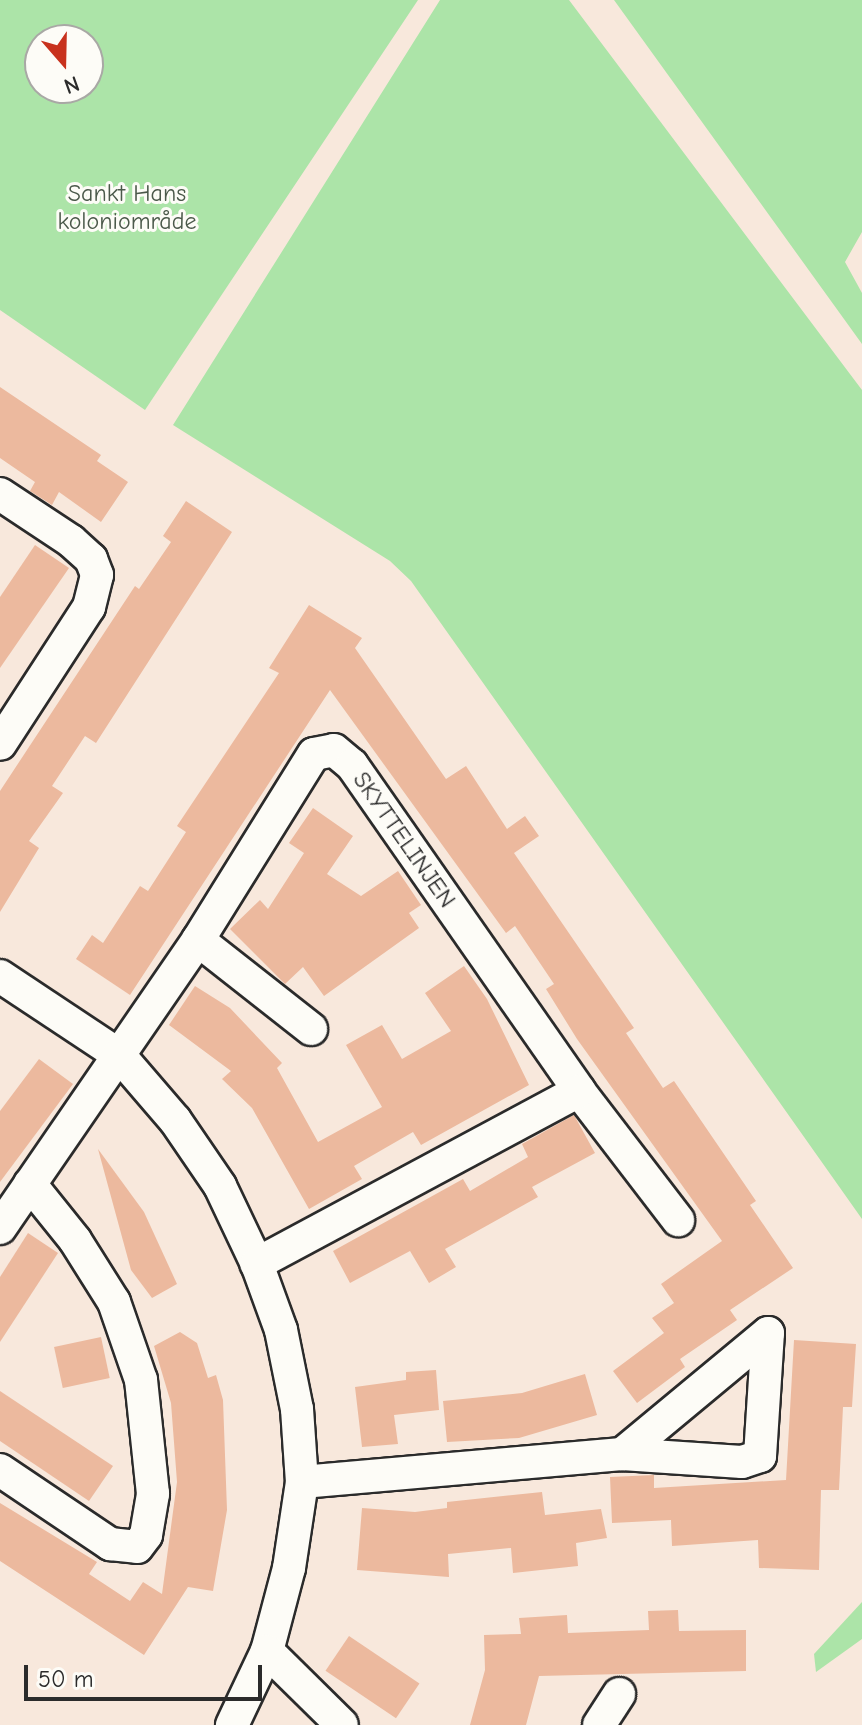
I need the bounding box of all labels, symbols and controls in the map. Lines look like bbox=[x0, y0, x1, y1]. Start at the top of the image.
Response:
north arrow bbox=[24, 24, 104, 104]
text: N bbox=[60, 70, 83, 99]
park label: Sankt Hans koloniområde bbox=[58, 180, 196, 236]
street label: SKYTTELINJEN bbox=[346, 766, 462, 914]
scale bar bbox=[28, 1649, 266, 1699]
text: 50 m bbox=[38, 1665, 94, 1693]

